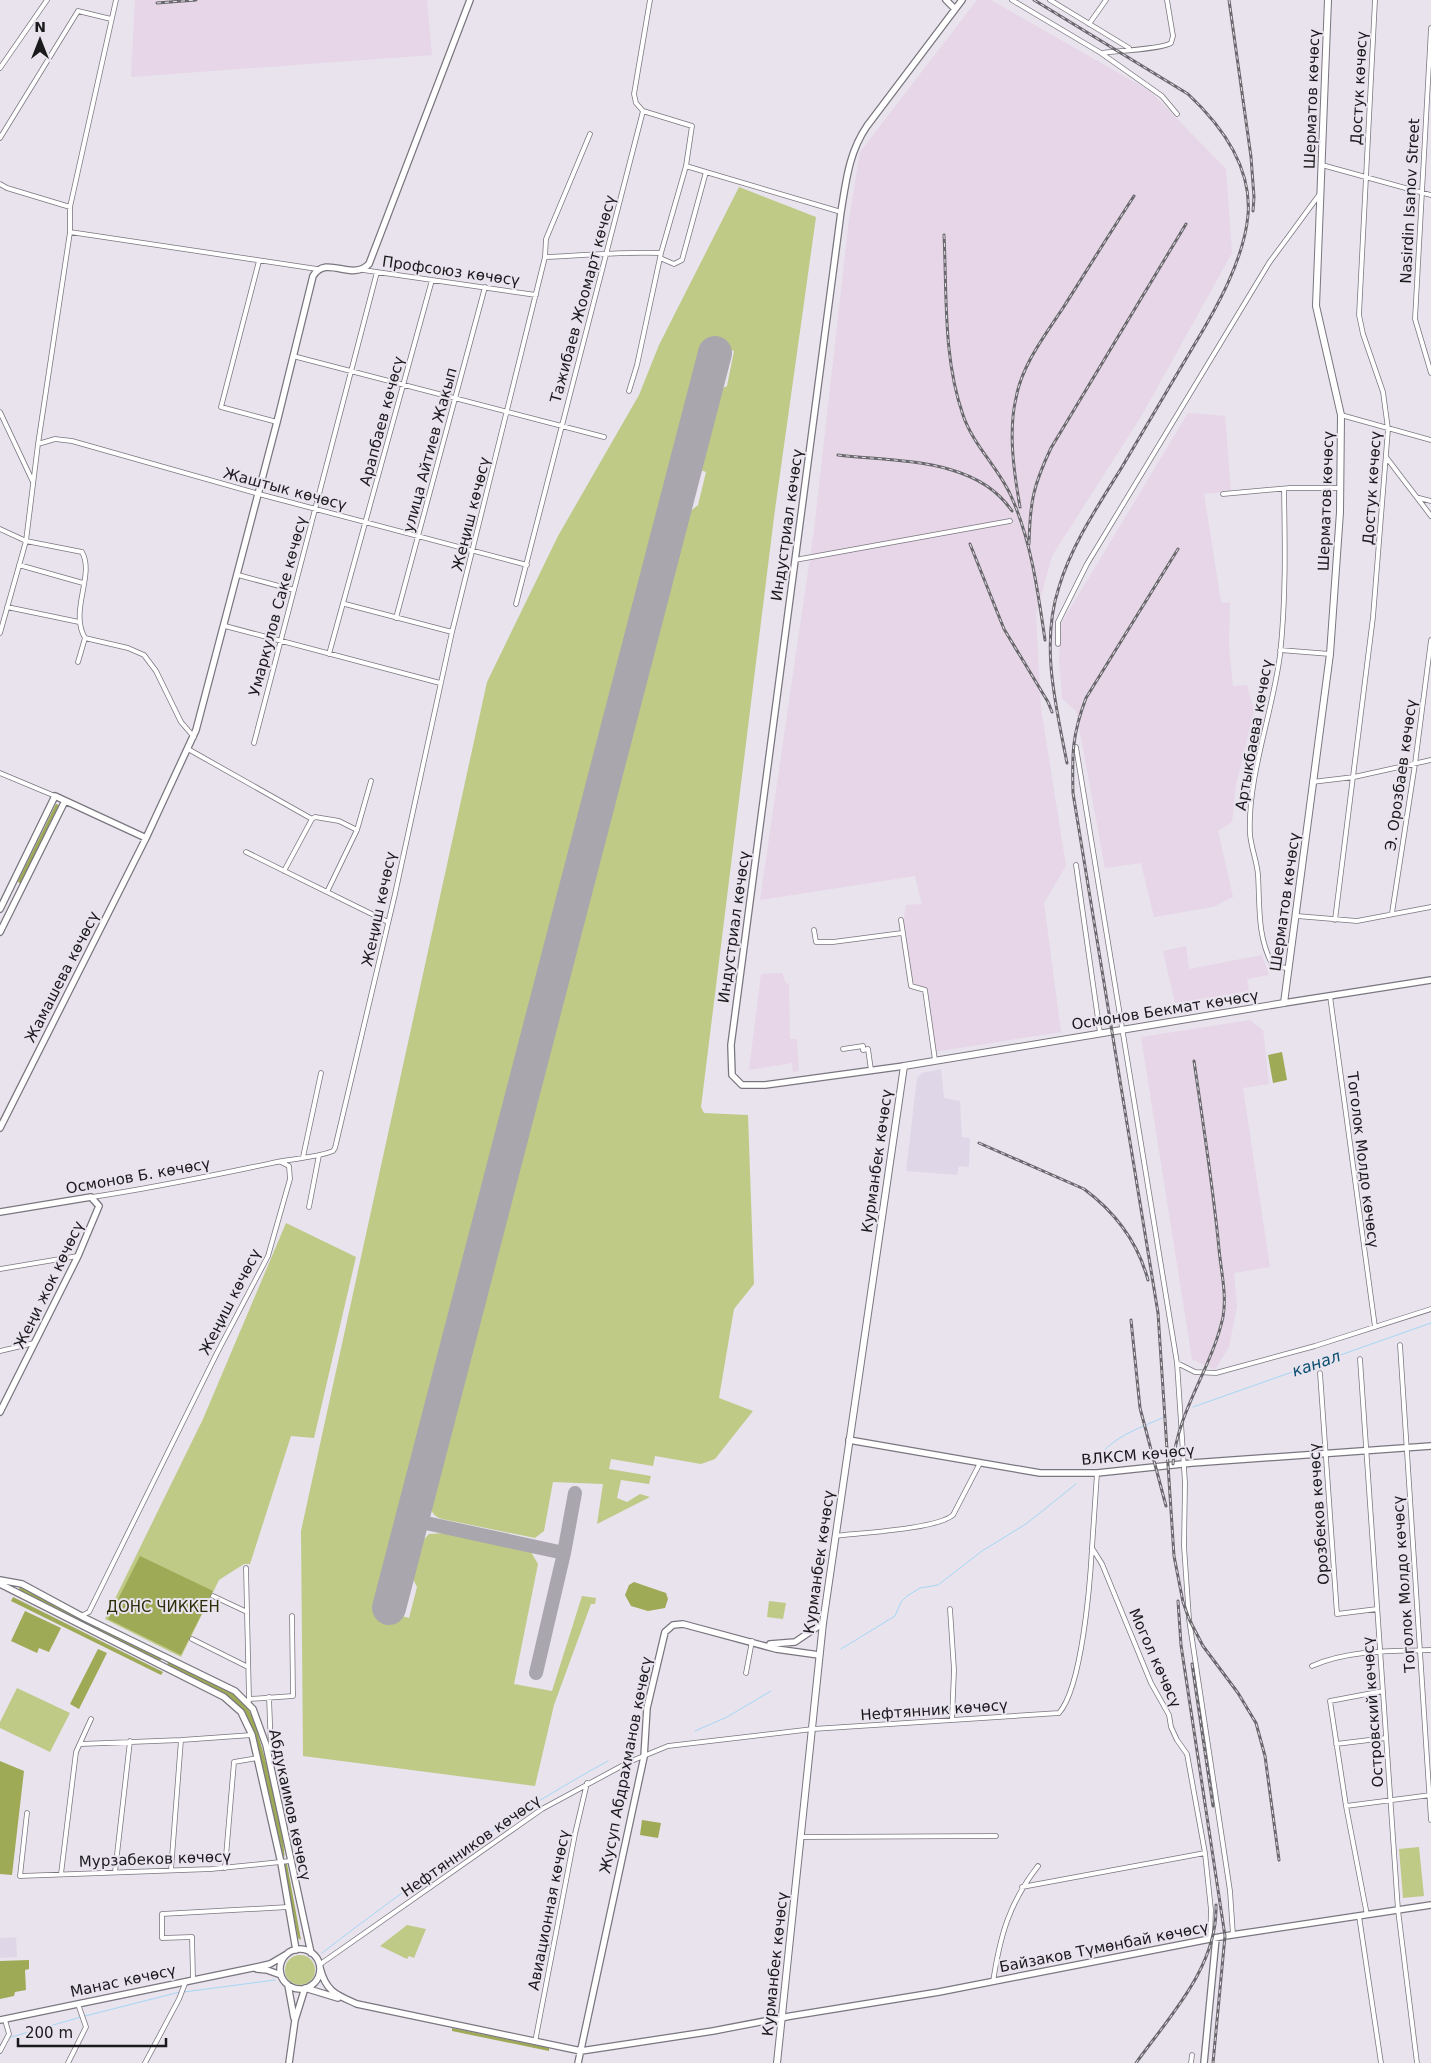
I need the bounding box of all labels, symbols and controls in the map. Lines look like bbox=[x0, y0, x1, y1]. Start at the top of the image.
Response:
north arrow bbox=[15, 15, 65, 65]
text: N bbox=[34, 19, 46, 35]
street label: Шерматов көчөсү bbox=[1301, 29, 1323, 169]
street label: Достук көчөсү bbox=[1347, 30, 1371, 145]
street label: Nasirdin Isanov Street bbox=[1397, 118, 1423, 284]
street label: Тажибаев Жоомарт көчөсү bbox=[546, 193, 619, 406]
street label: Профсоюз көчөсү bbox=[381, 252, 521, 290]
street label: Арапбаев көчөсү bbox=[356, 354, 408, 488]
street label: улица Айтиев Жакып bbox=[399, 366, 461, 534]
street label: Достук көчөсү bbox=[1359, 430, 1385, 545]
street label: Шерматов көчөсү bbox=[1315, 431, 1337, 571]
street label: Индустриал көчөсү bbox=[767, 448, 807, 602]
street label: Жеңиш көчөсү bbox=[448, 455, 494, 573]
street label: Жаштык көчөсү bbox=[221, 464, 349, 514]
street label: Умаркулов Саке көчөсү bbox=[245, 514, 311, 698]
street label: Артыкбаева көчөсү bbox=[1232, 658, 1276, 812]
street label: Э. Орозбаев көчөсү bbox=[1381, 698, 1421, 852]
street label: Шерматов көчөсү bbox=[1266, 831, 1304, 973]
street label: Жеңиш көчөсү bbox=[358, 850, 400, 968]
street label: Индустриал көчөсү bbox=[714, 850, 754, 1004]
street label: Жамашева көчөсү bbox=[21, 908, 103, 1046]
street label: Осмонов Бекмат көчөсү bbox=[1070, 986, 1260, 1034]
street label: Тоголок Молдо көчөсү bbox=[1343, 1070, 1383, 1249]
street label: Курманбек көчөсү bbox=[858, 1088, 896, 1234]
street label: Осмонов Б. көчөсү bbox=[64, 1154, 212, 1198]
street label: Жеңи жок көчөсү bbox=[10, 1218, 88, 1352]
street label: Жеңиш көчөсү bbox=[195, 1246, 265, 1358]
water label: канал bbox=[1289, 1346, 1343, 1381]
street label: ВЛКСМ көчөсү bbox=[1081, 1441, 1196, 1469]
street label: Орозбеков көчөсү bbox=[1305, 1442, 1333, 1586]
street label: Курманбек көчөсү bbox=[800, 1489, 838, 1635]
street label: Тоголок Молдо көчөсү bbox=[1389, 1495, 1419, 1674]
park label: ДОНС ЧИККЕН bbox=[106, 1598, 220, 1616]
street label: Могол көчөсү bbox=[1125, 1605, 1185, 1711]
street label: Островский көчөсү bbox=[1359, 1636, 1387, 1788]
street label: Жусуп Абдрахманов көчөсү bbox=[596, 1655, 656, 1875]
street label: Нефтянник көчөсү bbox=[860, 1696, 1008, 1724]
street label: Абдукаимов көчөсү bbox=[265, 1728, 315, 1882]
street label: Нефтянников көчөсү bbox=[398, 1791, 544, 1901]
street label: Авиационная көчөсү bbox=[525, 1828, 573, 1992]
street label: Мурзабеков көчөсү bbox=[79, 1847, 232, 1871]
street label: Курманбек көчөсү bbox=[758, 1891, 792, 2037]
street label: Байзаков Түмөнбай көчөсү bbox=[998, 1918, 1210, 1976]
street label: Манас көчөсү bbox=[69, 1961, 178, 2001]
scale bar bbox=[18, 2016, 165, 2048]
text: 200 m bbox=[25, 2024, 73, 2042]

